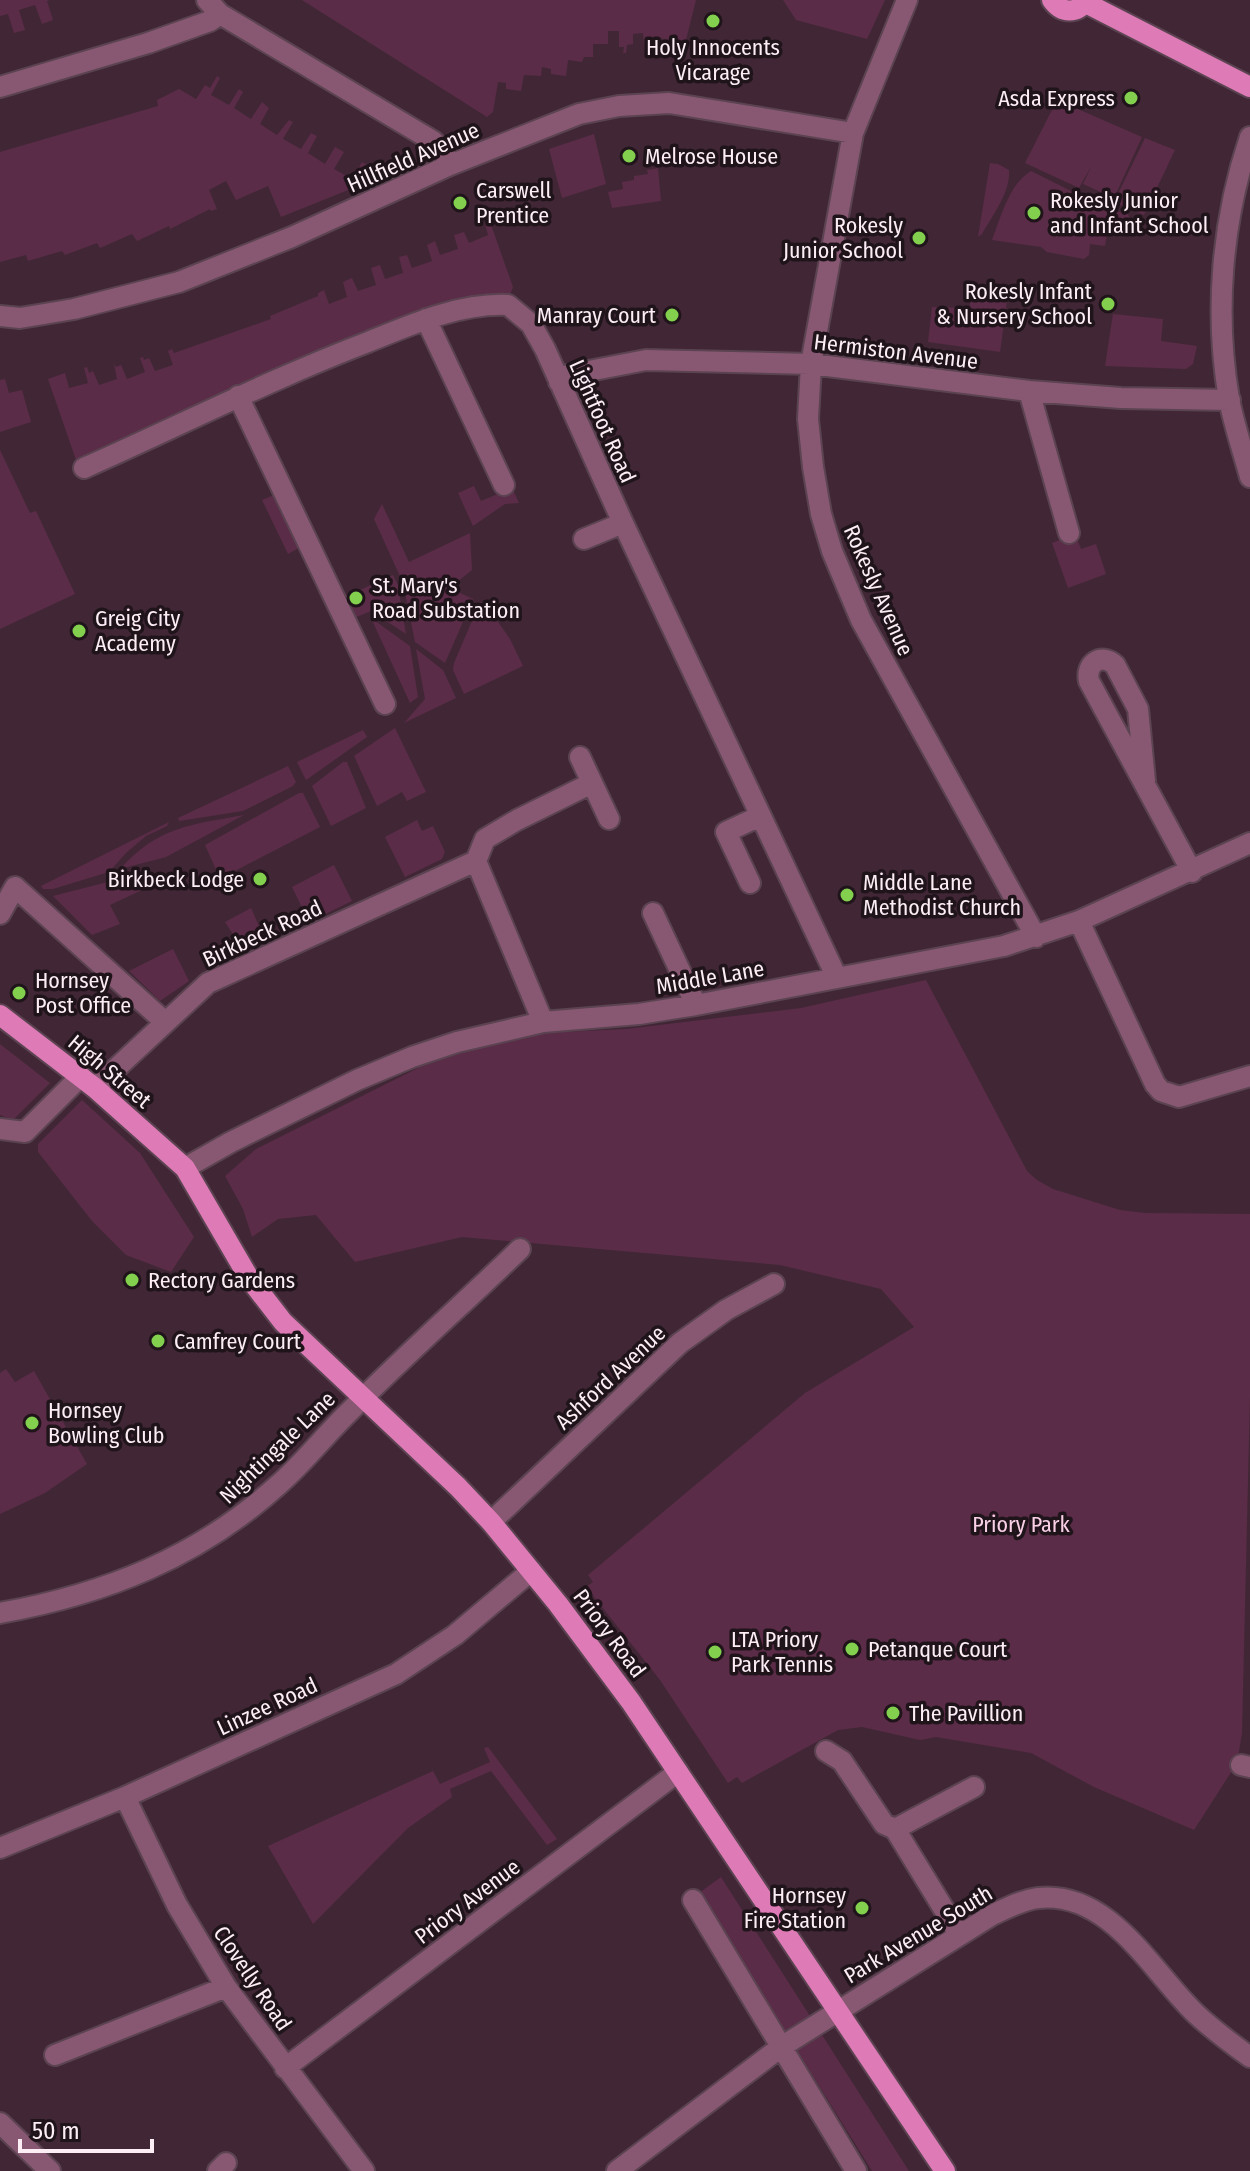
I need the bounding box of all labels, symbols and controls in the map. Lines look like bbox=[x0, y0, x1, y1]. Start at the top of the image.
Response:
marker: Holy Innocents Vicarage bbox=[704, 12, 722, 30]
place label: Holy Innocents Vicarage bbox=[646, 34, 780, 86]
place label: Asda Express bbox=[998, 85, 1115, 112]
marker: Asda Express bbox=[1122, 89, 1140, 107]
street label: Hillfield Avenue bbox=[343, 116, 483, 199]
place label: Melrose House bbox=[645, 143, 778, 170]
marker: Melrose House bbox=[620, 147, 638, 165]
place label: Carswell Prentice bbox=[476, 177, 551, 229]
place label: Rokesly Junior and Infant School bbox=[1050, 187, 1209, 239]
marker: Carswell Prentice bbox=[451, 194, 469, 212]
marker: Rokesly Junior and Infant School bbox=[1025, 204, 1043, 222]
place label: Rokesly Junior School bbox=[783, 212, 903, 264]
marker: Rokesly Junior School bbox=[910, 229, 928, 247]
place label: Rokesly Infant & Nursery School bbox=[936, 278, 1093, 330]
marker: Rokesly Infant & Nursery School bbox=[1099, 295, 1117, 313]
place label: Manray Court bbox=[537, 302, 657, 329]
marker: Manray Court bbox=[663, 306, 681, 324]
street label: Hermiston Avenue bbox=[812, 328, 979, 375]
street label: Lightfoot Road bbox=[563, 355, 642, 487]
street label: Rokesly Avenue bbox=[838, 521, 919, 660]
place label: St. Mary's Road Substation bbox=[372, 572, 520, 624]
marker: St. Mary's Road Substation bbox=[347, 589, 365, 607]
place label: Greig City Academy bbox=[95, 605, 180, 657]
marker: Greig City Academy bbox=[70, 622, 88, 640]
place label: Birkbeck Lodge bbox=[108, 866, 244, 893]
place label: Middle Lane Methodist Church bbox=[863, 869, 1021, 921]
marker: Birkbeck Lodge bbox=[251, 870, 269, 888]
marker: Middle Lane Methodist Church bbox=[838, 886, 856, 904]
street label: Birkbeck Road bbox=[198, 894, 326, 973]
street label: Middle Lane bbox=[654, 955, 766, 1000]
place label: Hornsey Post Office bbox=[35, 967, 131, 1019]
marker: Hornsey Post Office bbox=[10, 984, 28, 1002]
street label: High Street bbox=[63, 1029, 157, 1114]
place label: Rectory Gardens bbox=[148, 1267, 295, 1294]
marker: Rectory Gardens bbox=[123, 1271, 141, 1289]
street label: Ashford Avenue bbox=[550, 1319, 671, 1435]
place label: Camfrey Court bbox=[174, 1328, 302, 1355]
marker: Camfrey Court bbox=[149, 1332, 167, 1350]
street label: Nightingale Lane bbox=[214, 1385, 341, 1509]
place label: Hornsey Bowling Club bbox=[48, 1397, 164, 1449]
marker: Hornsey Bowling Club bbox=[23, 1414, 41, 1432]
park label: Priory Park bbox=[972, 1511, 1071, 1538]
street label: Priory Road bbox=[567, 1584, 652, 1683]
place label: LTA Priory Park Tennis bbox=[731, 1626, 833, 1678]
place label: Petanque Court bbox=[868, 1636, 1008, 1663]
marker: Petanque Court bbox=[843, 1640, 861, 1658]
marker: LTA Priory Park Tennis bbox=[706, 1643, 724, 1661]
street label: Linzee Road bbox=[213, 1671, 322, 1741]
place label: The Pavillion bbox=[909, 1700, 1023, 1727]
marker: The Pavillion bbox=[884, 1704, 902, 1722]
street label: Priory Avenue bbox=[409, 1853, 525, 1950]
street label: Park Avenue South bbox=[839, 1880, 997, 1989]
place label: Hornsey Fire Station bbox=[744, 1882, 846, 1934]
marker: Hornsey Fire Station bbox=[853, 1899, 871, 1917]
street label: Clovelly Road bbox=[208, 1921, 298, 2036]
scale bar bbox=[20, 2103, 152, 2153]
text: 50 m bbox=[32, 2117, 80, 2145]

